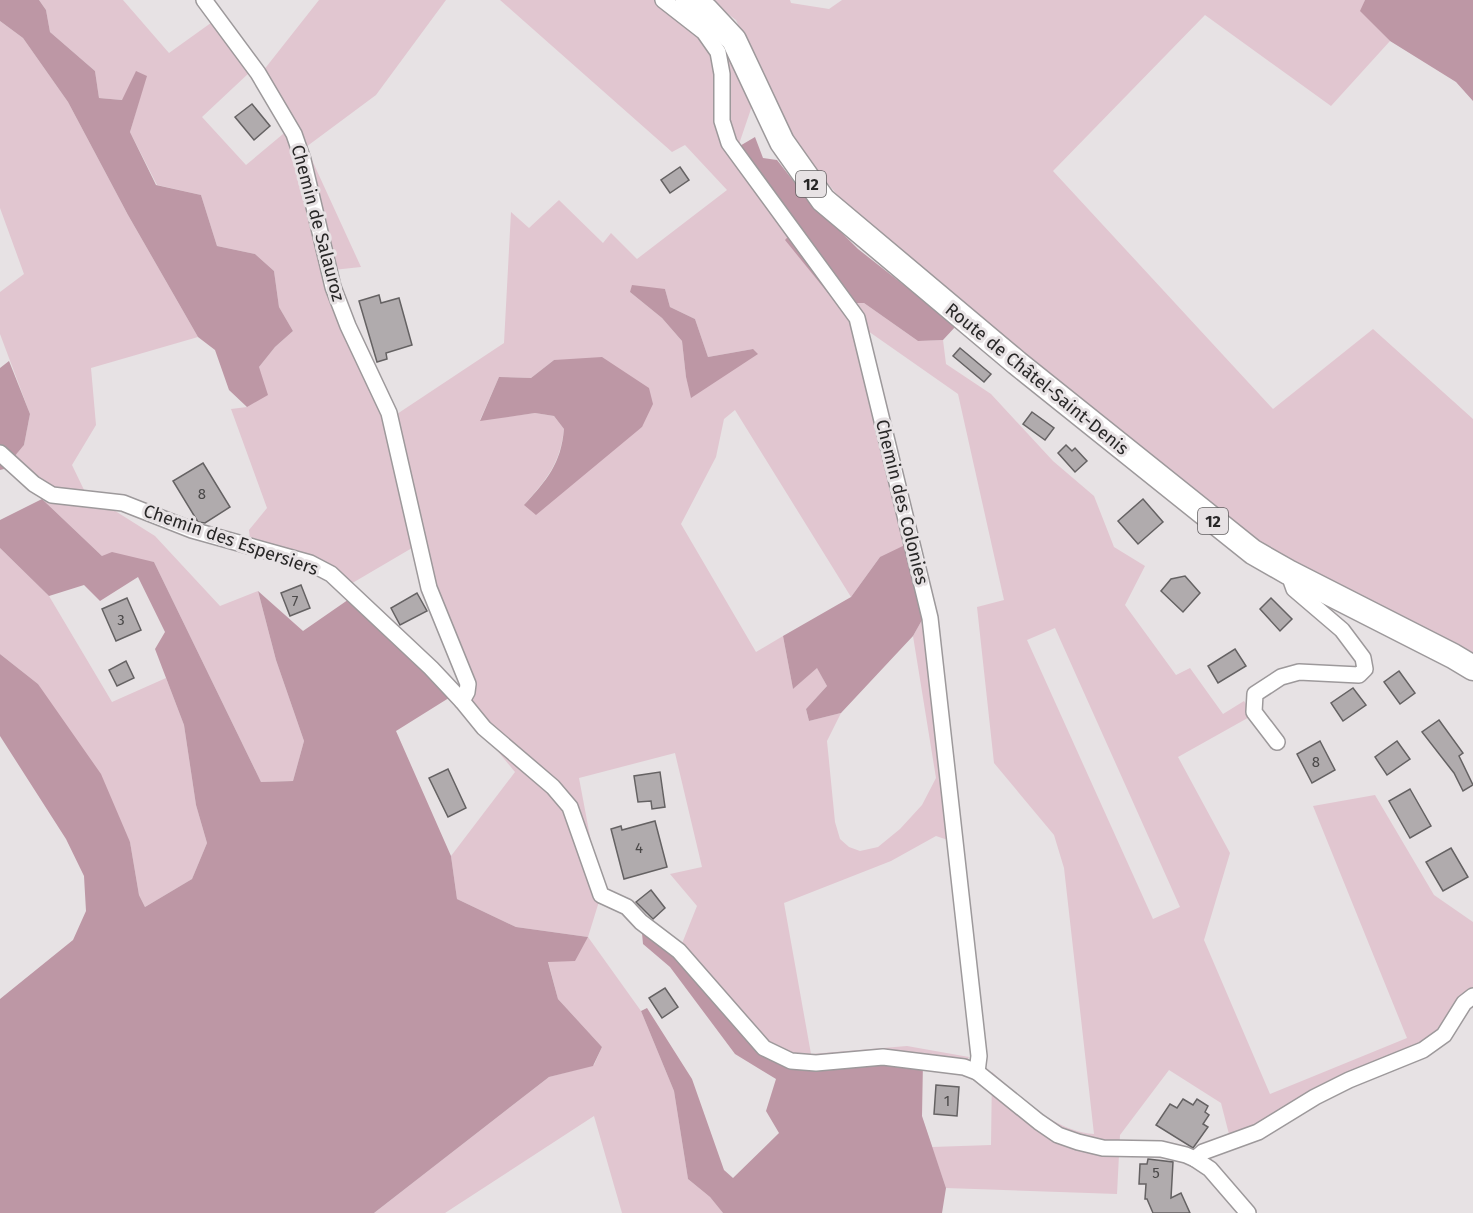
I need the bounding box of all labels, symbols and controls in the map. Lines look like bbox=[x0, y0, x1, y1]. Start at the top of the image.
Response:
street label: Chemin de Salauroz bbox=[287, 142, 349, 304]
road number: 12 bbox=[796, 171, 826, 197]
street label: Route de Châtel-Saint-Denis bbox=[941, 298, 1133, 460]
street label: Chemin des Colonies bbox=[871, 417, 933, 587]
house number: 8 bbox=[198, 485, 206, 503]
street label: Chemin des Espersiers bbox=[141, 500, 321, 580]
road number: 12 bbox=[1198, 508, 1228, 534]
house number: 7 bbox=[292, 592, 299, 610]
house number: 3 bbox=[117, 611, 125, 629]
house number: 8 bbox=[1312, 753, 1320, 771]
house number: 4 bbox=[635, 839, 643, 857]
house number: 1 bbox=[944, 1092, 950, 1110]
house number: 5 bbox=[1152, 1164, 1160, 1182]

